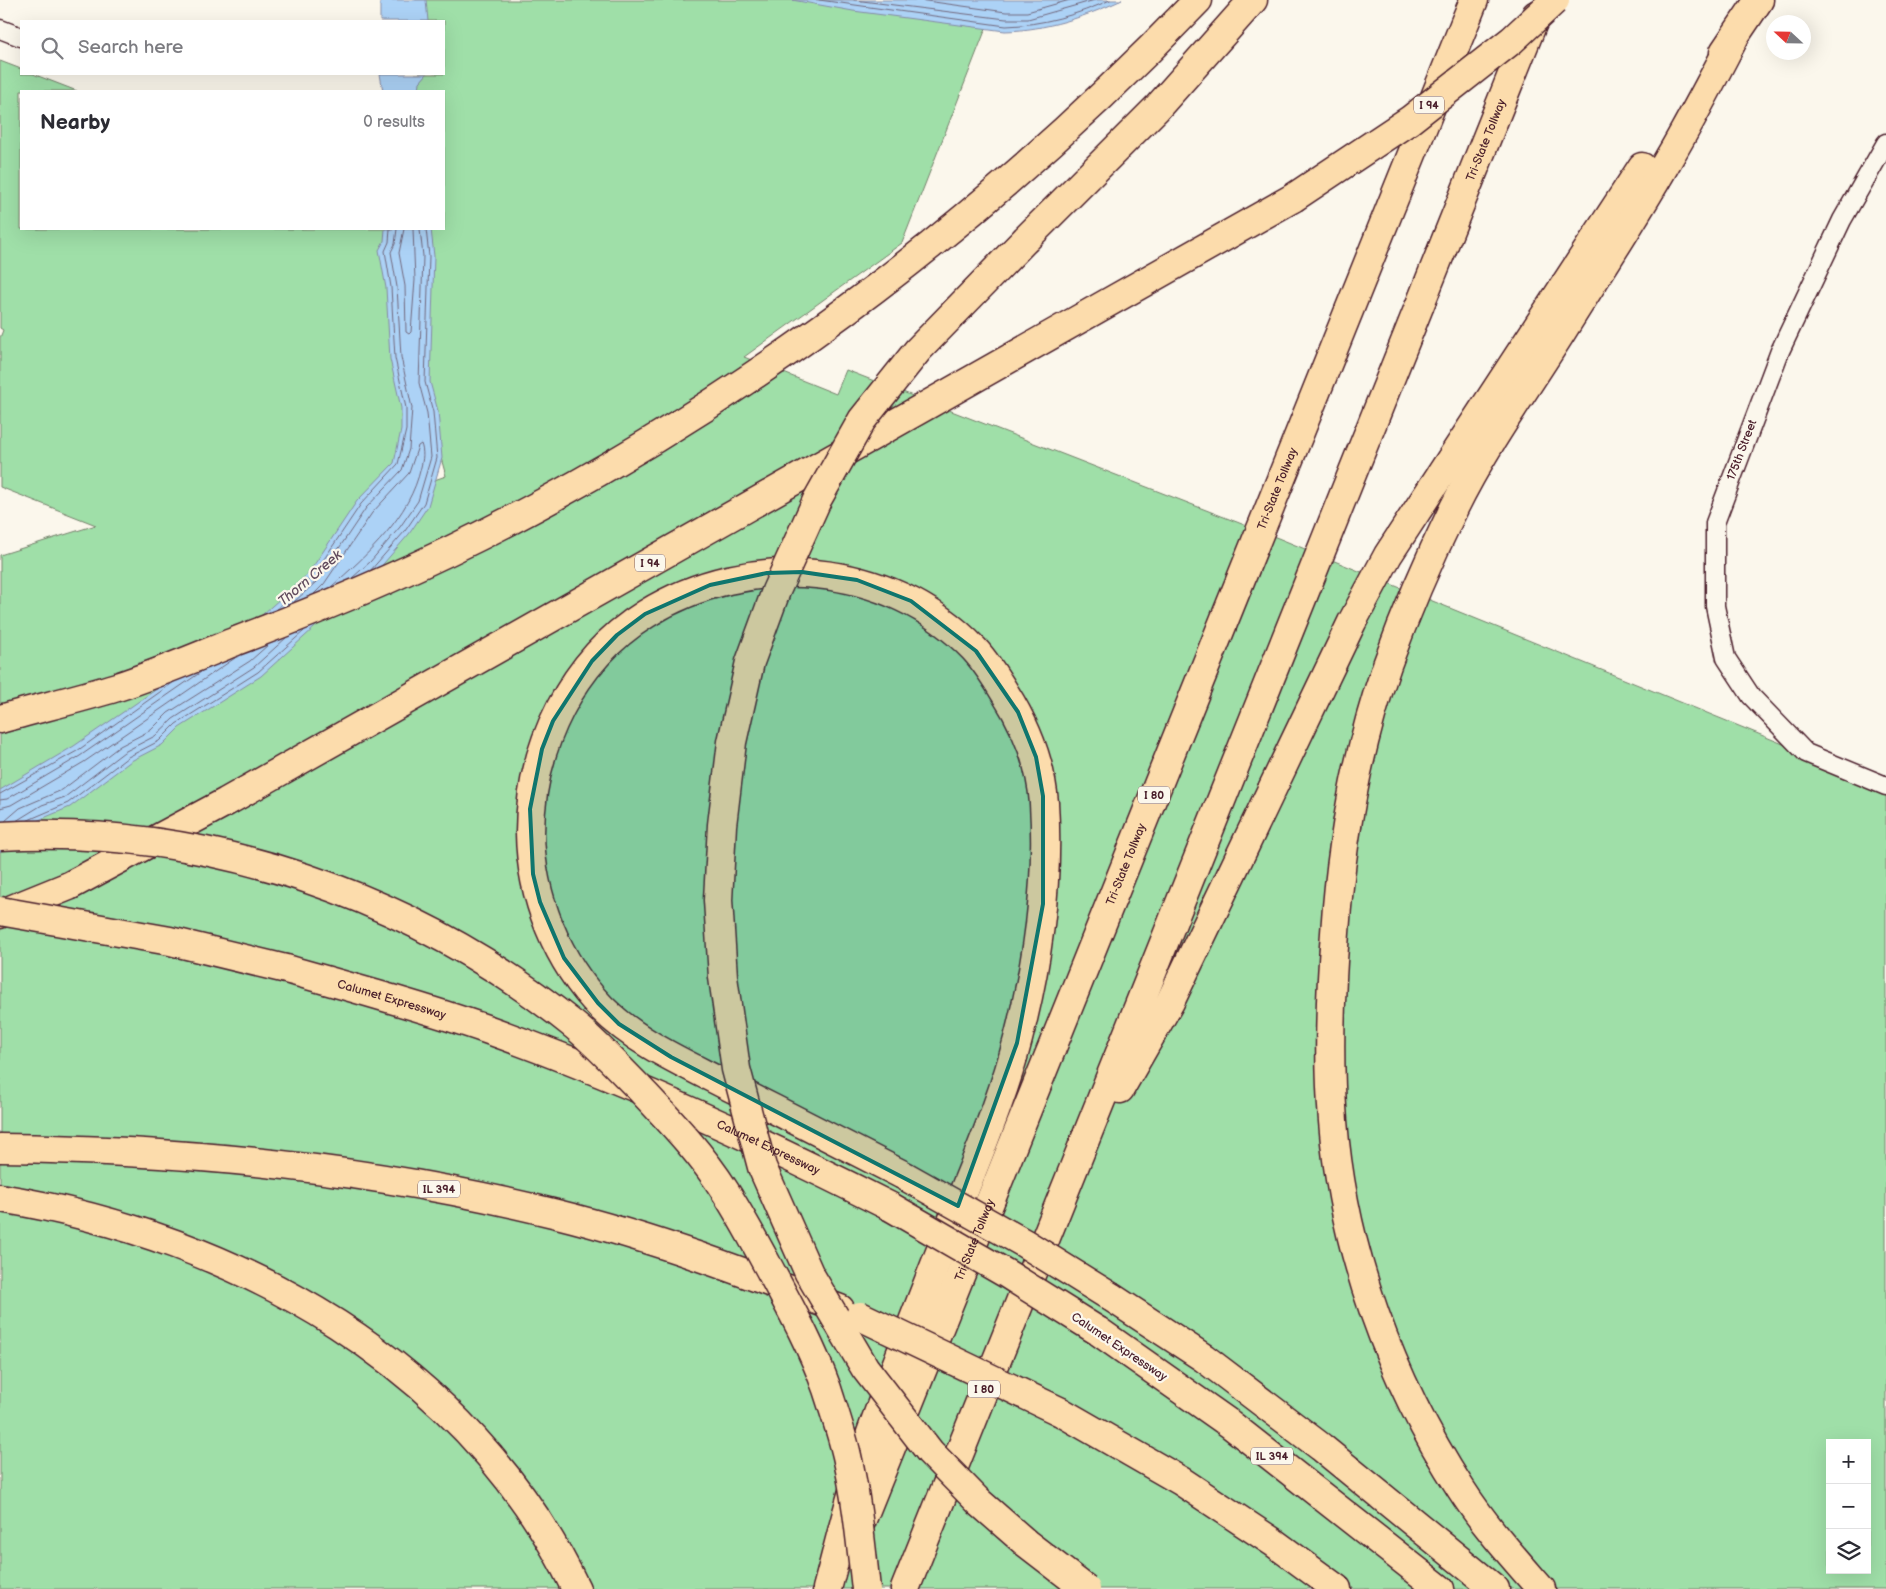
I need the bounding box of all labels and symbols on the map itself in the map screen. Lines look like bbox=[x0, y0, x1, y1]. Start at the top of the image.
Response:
north arrow bbox=[1766, 15, 1811, 60]
road number: I 94 bbox=[1414, 96, 1444, 114]
street label: Tri-State Tollway bbox=[1463, 96, 1509, 183]
street label: 175th Street bbox=[1724, 417, 1761, 482]
street label: Tri-State Tollway bbox=[1254, 445, 1301, 532]
water label: Thorn Creek bbox=[275, 546, 346, 610]
road number: I 94 bbox=[635, 554, 665, 572]
road number: I 80 bbox=[1138, 786, 1170, 804]
street label: Tri-State Tollway bbox=[1103, 821, 1149, 908]
street label: Calumet Expressway bbox=[336, 976, 448, 1023]
street label: Calumet Expressway bbox=[714, 1116, 823, 1178]
road number: IL 394 bbox=[418, 1180, 460, 1198]
street label: Tri-State Tollway bbox=[951, 1196, 998, 1283]
street label: Calumet Expressway bbox=[1068, 1309, 1170, 1385]
road number: I 80 bbox=[968, 1380, 1000, 1398]
road number: IL 394 bbox=[1251, 1448, 1293, 1464]

